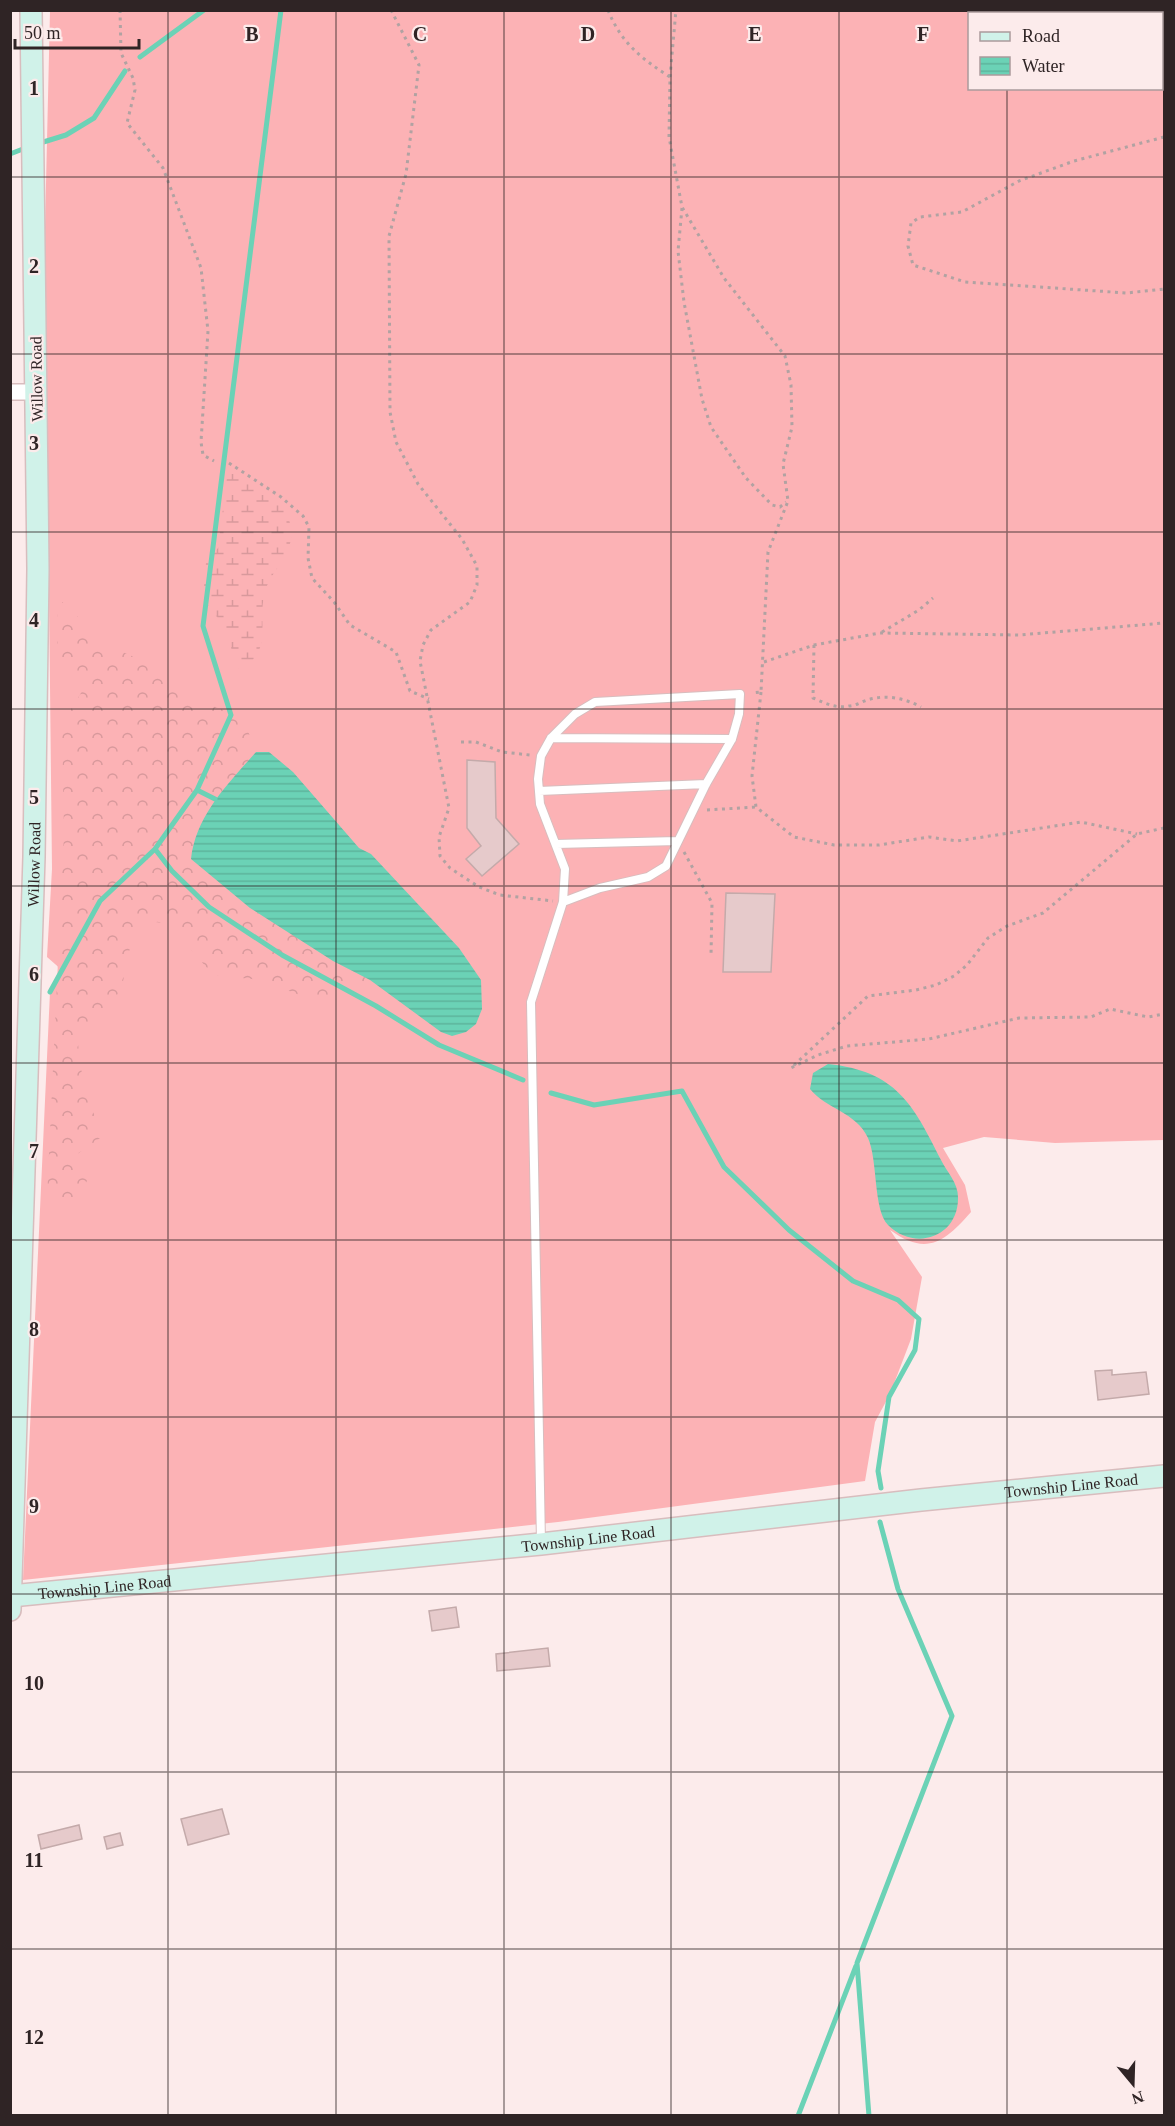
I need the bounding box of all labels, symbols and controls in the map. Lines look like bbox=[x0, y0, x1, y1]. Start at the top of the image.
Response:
scale bar bbox=[15, 12, 140, 50]
legend bbox=[968, 12, 1163, 90]
text: 50 m bbox=[24, 23, 61, 43]
text: B bbox=[245, 23, 259, 45]
text: C bbox=[413, 23, 427, 45]
text: D bbox=[581, 23, 595, 45]
text: E bbox=[748, 23, 762, 45]
text: F bbox=[917, 23, 929, 45]
text: Road bbox=[1022, 26, 1060, 46]
text: Water bbox=[1022, 56, 1065, 76]
text: 1 bbox=[29, 77, 39, 99]
text: 2 bbox=[29, 255, 39, 277]
street label: Willow Road bbox=[27, 336, 46, 422]
text: 3 bbox=[29, 432, 39, 454]
text: 4 bbox=[29, 609, 39, 631]
text: 5 bbox=[29, 786, 39, 808]
street label: Willow Road bbox=[24, 822, 43, 907]
text: 6 bbox=[29, 963, 39, 985]
text: 7 bbox=[29, 1140, 39, 1162]
text: 8 bbox=[29, 1318, 39, 1340]
street label: Township Line Road bbox=[1004, 1471, 1139, 1501]
text: 9 bbox=[29, 1495, 39, 1517]
street label: Township Line Road bbox=[521, 1523, 656, 1555]
street label: Township Line Road bbox=[37, 1572, 172, 1602]
text: 10 bbox=[24, 1672, 44, 1694]
text: 11 bbox=[25, 1849, 43, 1871]
text: 12 bbox=[24, 2026, 44, 2048]
north arrow bbox=[1103, 2054, 1163, 2114]
text: N bbox=[1129, 2088, 1146, 2108]

